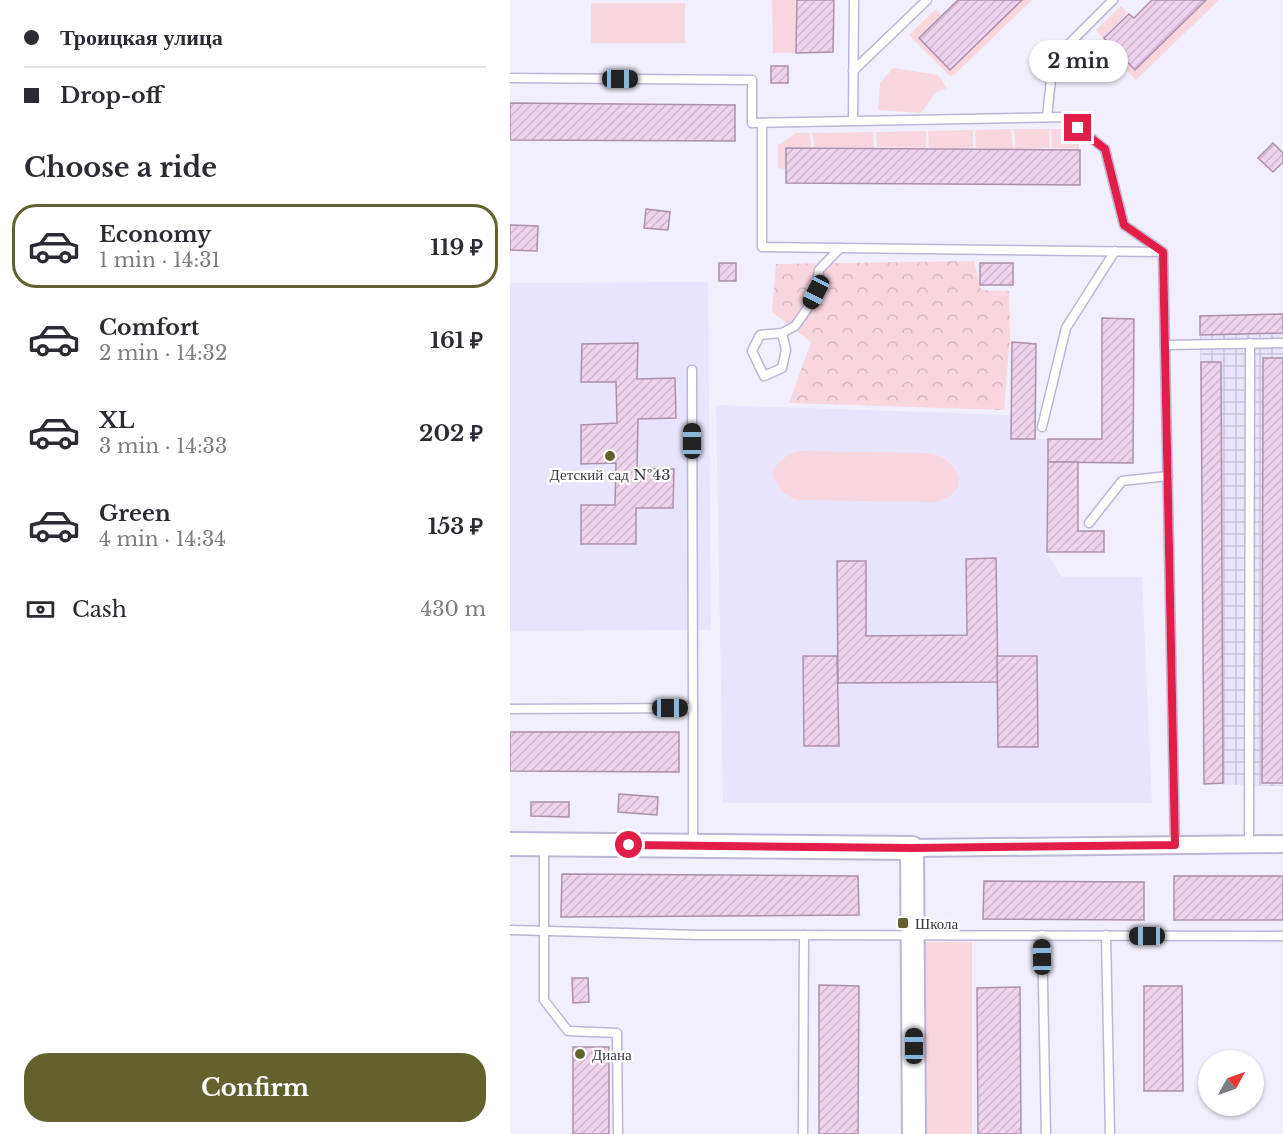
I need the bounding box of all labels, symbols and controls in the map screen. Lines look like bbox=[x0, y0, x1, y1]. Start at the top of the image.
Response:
text: Троицкая улица bbox=[60, 24, 223, 51]
callout: 2 min bbox=[1028, 41, 1128, 83]
text: 2 min bbox=[1047, 49, 1110, 73]
car bbox=[602, 70, 638, 88]
text: Drop-off bbox=[60, 82, 162, 109]
route end bbox=[1064, 114, 1091, 141]
text: Choose a ride bbox=[24, 151, 217, 184]
icon: car bbox=[27, 219, 81, 273]
text: Economy bbox=[99, 221, 211, 248]
text: 119 ₽ bbox=[430, 234, 483, 261]
text: 1 min · 14:31 bbox=[99, 248, 220, 272]
car bbox=[800, 272, 832, 312]
icon: car bbox=[27, 312, 81, 366]
text: Comfort bbox=[99, 314, 199, 341]
text: 161 ₽ bbox=[430, 327, 483, 354]
text: 2 min · 14:32 bbox=[99, 341, 227, 365]
icon: car bbox=[27, 405, 81, 459]
text: XL bbox=[99, 407, 134, 434]
text: 202 ₽ bbox=[419, 420, 483, 447]
car bbox=[683, 423, 701, 459]
text: 3 min · 14:33 bbox=[99, 434, 227, 458]
marker: Детский сад №43 bbox=[603, 449, 617, 463]
place label: Детский сад №43 bbox=[550, 465, 670, 484]
icon: car bbox=[27, 498, 81, 552]
text: Green bbox=[99, 500, 171, 527]
text: 153 ₽ bbox=[428, 513, 483, 540]
text: 4 min · 14:34 bbox=[99, 527, 226, 551]
icon: cash bbox=[24, 593, 57, 626]
text: Cash bbox=[72, 596, 127, 623]
text: 430 m bbox=[421, 597, 486, 621]
car bbox=[652, 699, 688, 717]
route start bbox=[615, 831, 642, 858]
place label: Школа bbox=[915, 914, 958, 933]
marker: Школа bbox=[896, 916, 910, 930]
car bbox=[1129, 927, 1165, 945]
car bbox=[1033, 939, 1051, 975]
car bbox=[905, 1028, 923, 1064]
place label: Диана bbox=[592, 1045, 632, 1064]
marker: Диана bbox=[573, 1047, 587, 1061]
north arrow bbox=[1198, 1050, 1264, 1116]
map controls bbox=[1198, 1050, 1264, 1116]
button: Confirm bbox=[24, 1053, 486, 1122]

